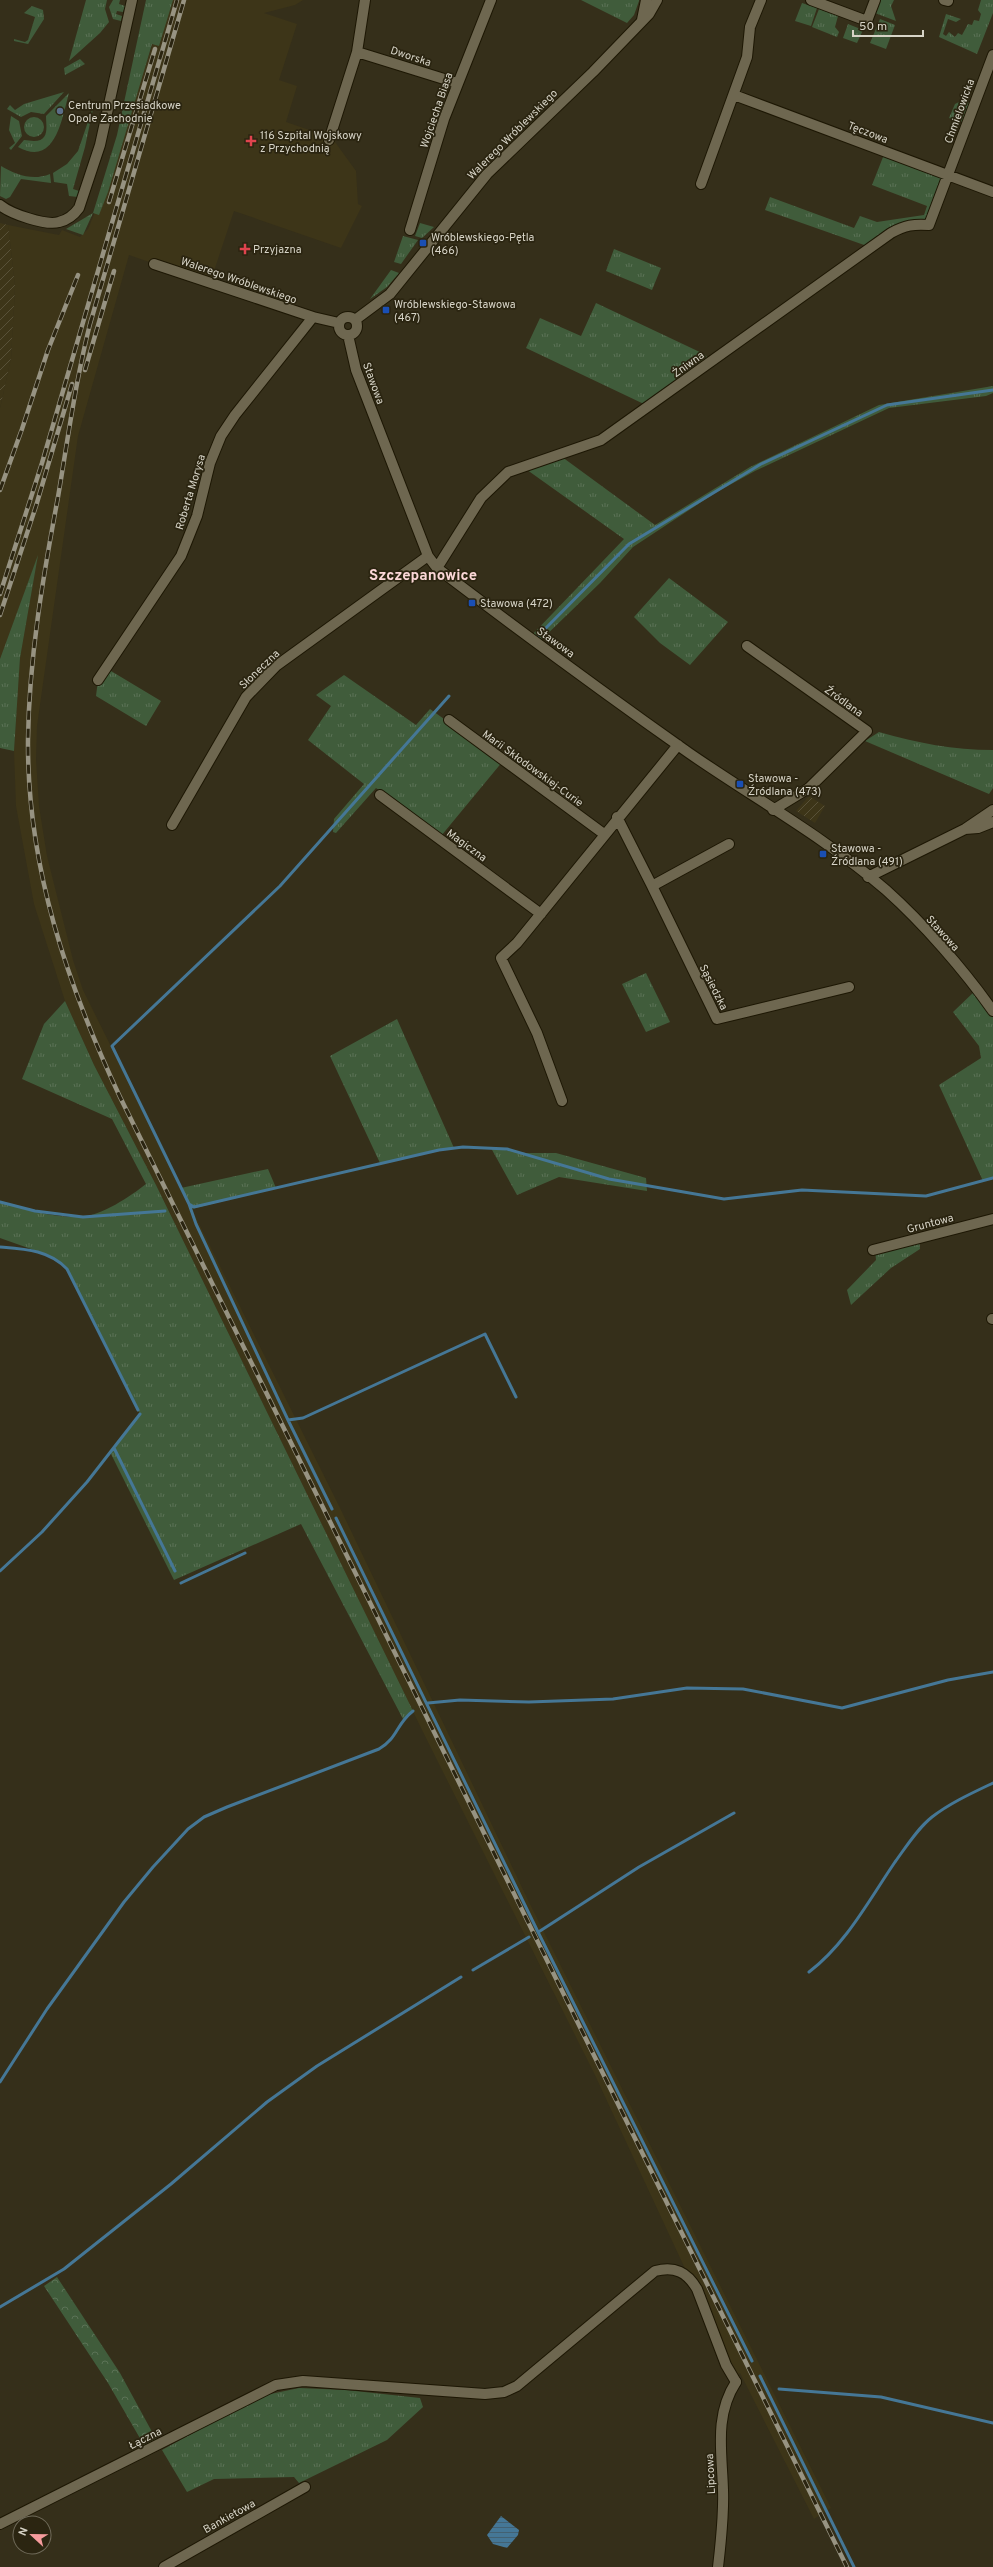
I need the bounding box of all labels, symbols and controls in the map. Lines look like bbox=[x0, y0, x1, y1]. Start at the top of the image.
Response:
scale bar bbox=[853, 12, 923, 38]
text: 50 m bbox=[859, 19, 887, 35]
street label: Dworska bbox=[389, 44, 433, 70]
street label: Wojciecha Biasa bbox=[417, 70, 457, 150]
street label: Chmielowicka bbox=[942, 77, 978, 146]
street label: Walerego Wróblewskiego bbox=[465, 87, 561, 183]
place label: Centrum Przesiadkowe Opole Zachodnie bbox=[68, 99, 181, 126]
marker: Centrum Przesiadkowe Opole Zachodnie bbox=[55, 106, 65, 116]
street label: Tęczowa bbox=[846, 119, 890, 147]
place label: 116 Szpital Wojskowy z Przychodnią bbox=[260, 129, 362, 156]
marker: 116 Szpital Wojskowy z Przychodnią bbox=[245, 135, 257, 147]
place label: Wróblewskiego-Pętla (466) bbox=[431, 231, 535, 258]
marker: Wróblewskiego-Pętla (466) bbox=[418, 238, 428, 248]
place label: Przyjazna bbox=[253, 243, 302, 257]
marker: Przyjazna bbox=[240, 244, 250, 254]
street label: Walerego Wróblewskiego bbox=[179, 254, 299, 307]
place label: Wróblewskiego-Stawowa (467) bbox=[394, 298, 516, 325]
marker: Wróblewskiego-Stawowa (467) bbox=[381, 305, 391, 315]
street label: Żniwna bbox=[669, 348, 707, 381]
street label: Stawowa bbox=[359, 360, 387, 406]
street label: Roberta Morysa bbox=[173, 453, 209, 532]
district label: Szczepanowice bbox=[369, 567, 477, 586]
place label: Stawowa (472) bbox=[480, 597, 553, 611]
marker: Stawowa (472) bbox=[467, 598, 477, 608]
street label: Stawowa bbox=[534, 624, 577, 661]
street label: Słoneczna bbox=[236, 647, 283, 692]
street label: Źródlana bbox=[821, 682, 866, 721]
street label: Marii Skłodowskiej-Curie bbox=[479, 727, 586, 810]
place label: Stawowa - Źródlana (473) bbox=[748, 772, 821, 799]
marker: Stawowa - Źródlana (473) bbox=[735, 779, 745, 789]
street label: Magiczna bbox=[444, 826, 489, 865]
place label: Stawowa - Źródlana (491) bbox=[831, 842, 903, 869]
marker: Stawowa - Źródlana (491) bbox=[818, 849, 828, 859]
street label: Stawowa bbox=[922, 913, 962, 955]
street label: Sąsiedzka bbox=[696, 962, 731, 1013]
street label: Gruntowa bbox=[905, 1211, 955, 1237]
street label: Łączna bbox=[127, 2425, 164, 2453]
street label: Lipcowa bbox=[703, 2453, 719, 2495]
street label: Bankietowa bbox=[201, 2497, 258, 2537]
north arrow bbox=[12, 2515, 52, 2555]
text: N bbox=[16, 2525, 32, 2538]

